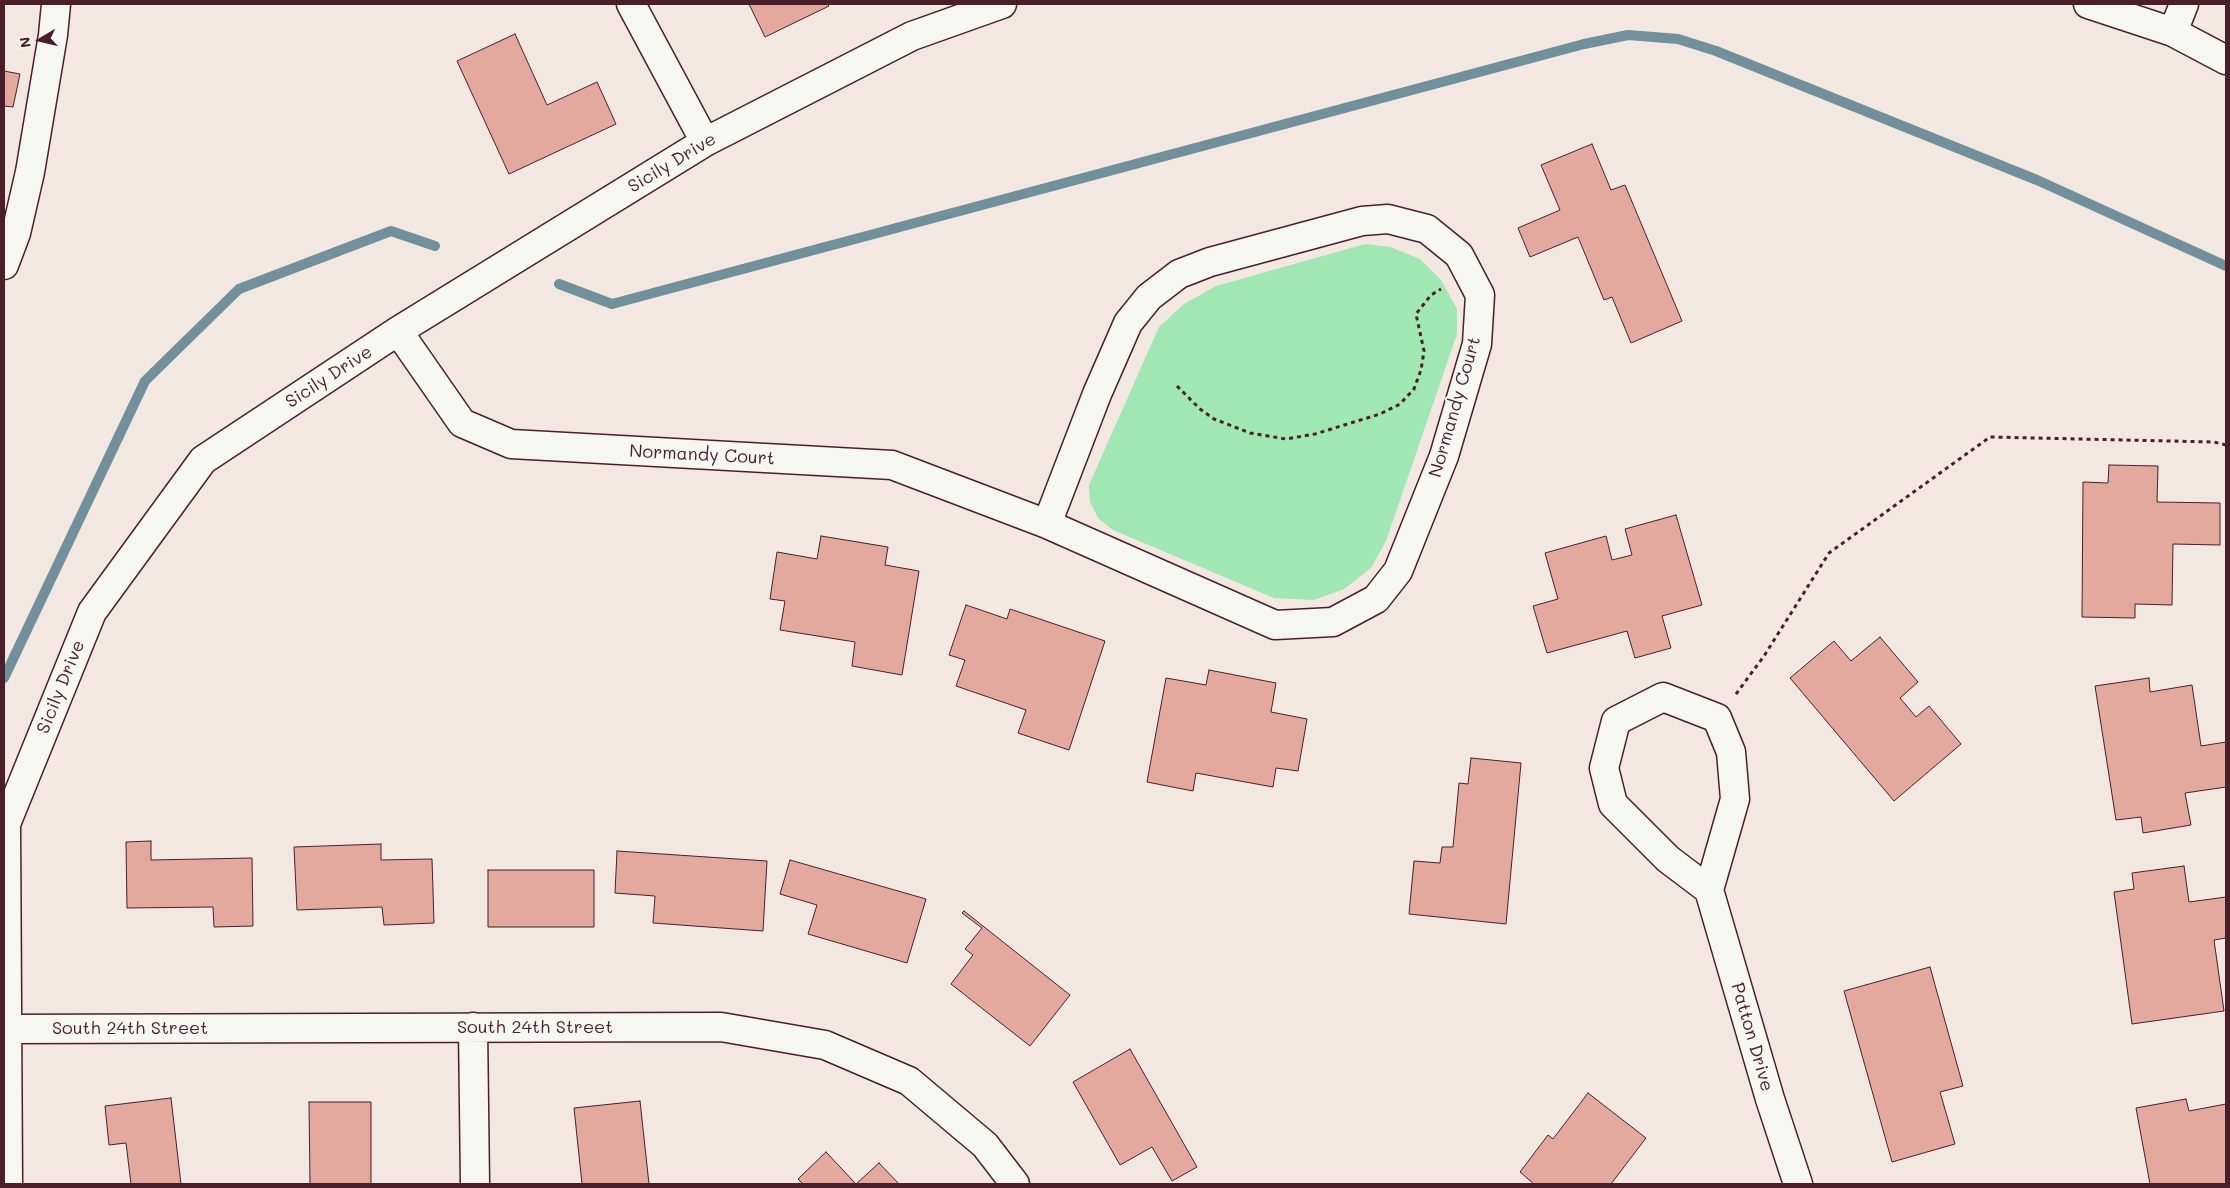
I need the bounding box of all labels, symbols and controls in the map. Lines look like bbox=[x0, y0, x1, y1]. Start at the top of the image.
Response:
north arrow bbox=[15, 15, 65, 65]
text: N bbox=[14, 36, 35, 49]
street label: Sicily Drive bbox=[624, 128, 720, 198]
street label: Normandy Court bbox=[1425, 334, 1485, 480]
street label: Sicily Drive bbox=[282, 341, 376, 413]
street label: Normandy Court bbox=[629, 440, 775, 470]
street label: Sicily Drive bbox=[32, 637, 90, 737]
street label: Patton Drive bbox=[1726, 980, 1778, 1094]
street label: South 24th Street bbox=[457, 1016, 613, 1038]
street label: South 24th Street bbox=[52, 1017, 208, 1039]

